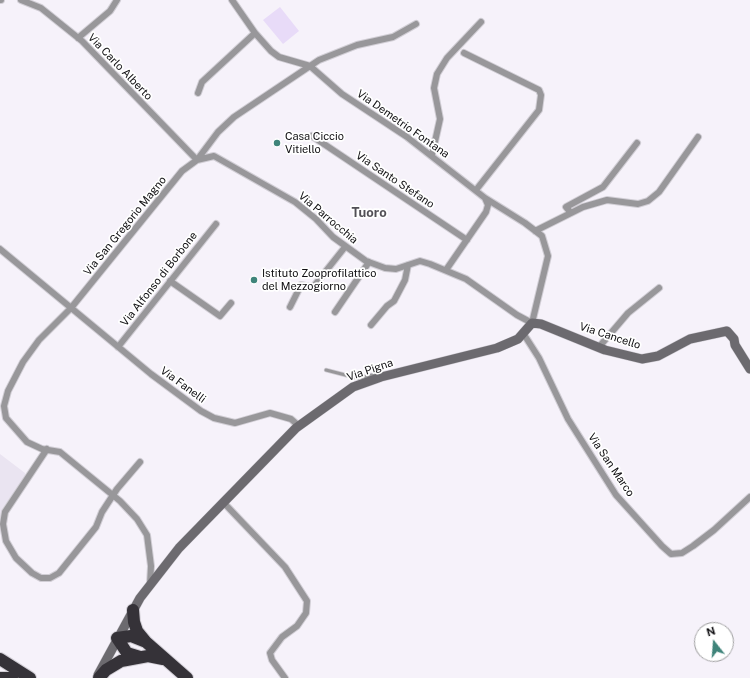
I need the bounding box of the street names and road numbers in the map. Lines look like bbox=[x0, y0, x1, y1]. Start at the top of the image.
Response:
street label: Via Carlo Alberto bbox=[85, 31, 155, 103]
street label: Via Demetrio Fontana bbox=[354, 87, 452, 161]
street label: Via Santo Stefano bbox=[353, 149, 437, 211]
street label: Via San Gregorio Magno bbox=[81, 174, 169, 278]
street label: Via Parrocchia bbox=[296, 189, 360, 247]
street label: Via Alfonso di Borbone bbox=[118, 229, 200, 329]
street label: Via Cancello bbox=[578, 320, 642, 352]
street label: Via Pigna bbox=[345, 356, 395, 384]
street label: Via Fanelli bbox=[158, 364, 208, 406]
street label: Via San Marco bbox=[585, 431, 637, 499]

